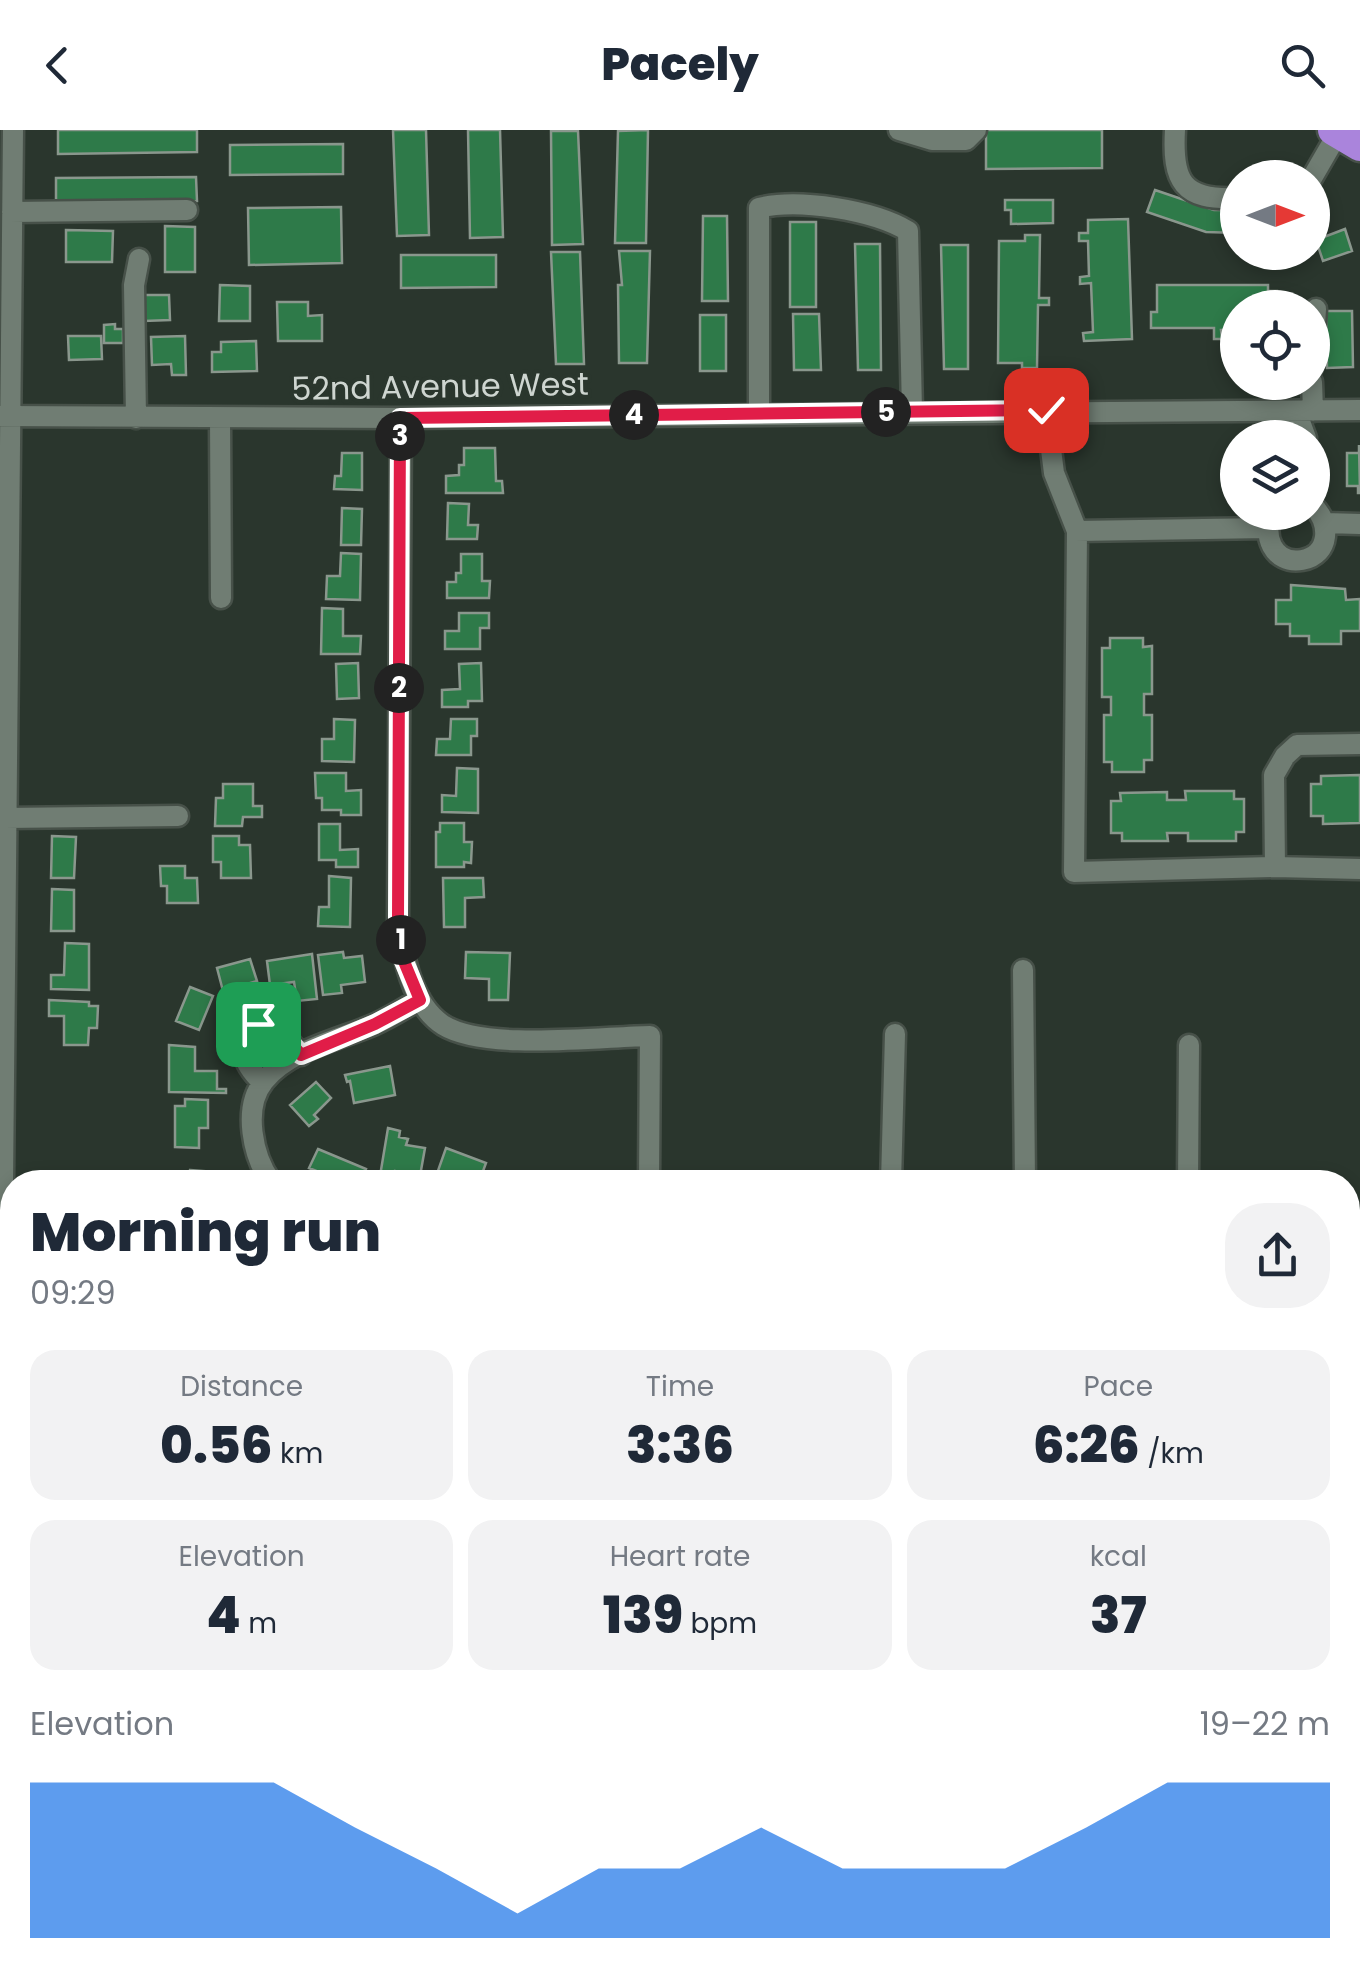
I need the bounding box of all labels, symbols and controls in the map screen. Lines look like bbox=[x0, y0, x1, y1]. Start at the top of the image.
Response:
text: Pacely bbox=[601, 33, 759, 96]
icon: back bbox=[30, 38, 85, 93]
icon: search bbox=[1275, 38, 1330, 93]
north arrow bbox=[1220, 160, 1330, 270]
map controls bbox=[1220, 160, 1330, 530]
button: locate bbox=[1220, 290, 1330, 400]
street label: 52nd Avenue West bbox=[291, 361, 589, 411]
pin bbox=[1004, 368, 1089, 453]
icon: check bbox=[1019, 383, 1074, 438]
pin: 5 bbox=[861, 387, 911, 437]
pin: 4 bbox=[609, 390, 659, 440]
text: 5 bbox=[877, 392, 895, 431]
text: 4 bbox=[625, 395, 643, 434]
pin: 3 bbox=[375, 411, 425, 461]
text: 3 bbox=[392, 416, 408, 455]
button: layers bbox=[1220, 420, 1330, 530]
pin: 2 bbox=[374, 663, 424, 713]
text: 2 bbox=[391, 668, 407, 707]
pin: 1 bbox=[376, 915, 426, 965]
text: 1 bbox=[396, 920, 406, 959]
pin bbox=[216, 982, 301, 1067]
icon: arrive bbox=[231, 997, 286, 1052]
text: Morning run bbox=[30, 1193, 381, 1270]
button: share bbox=[1225, 1203, 1330, 1308]
text: 09:29 bbox=[30, 1270, 116, 1315]
text: Distance bbox=[180, 1367, 303, 1406]
text: Time bbox=[646, 1367, 714, 1406]
text: Pace bbox=[1084, 1367, 1153, 1406]
text: 0.56 bbox=[160, 1410, 272, 1481]
text: 3:36 bbox=[626, 1410, 734, 1481]
text: 6:26 bbox=[1033, 1410, 1140, 1481]
text: km bbox=[272, 1434, 323, 1473]
text: /km bbox=[1140, 1434, 1204, 1473]
text: Elevation bbox=[179, 1537, 305, 1576]
text: Heart rate bbox=[610, 1537, 750, 1576]
text: kcal bbox=[1090, 1537, 1147, 1576]
text: 4 bbox=[206, 1580, 241, 1651]
text: 139 bbox=[603, 1580, 683, 1651]
text: 37 bbox=[1090, 1580, 1147, 1651]
text: m bbox=[241, 1604, 277, 1643]
text: bpm bbox=[683, 1604, 757, 1643]
text: Elevation bbox=[30, 1701, 174, 1746]
text: 19–22 m bbox=[1200, 1701, 1330, 1746]

